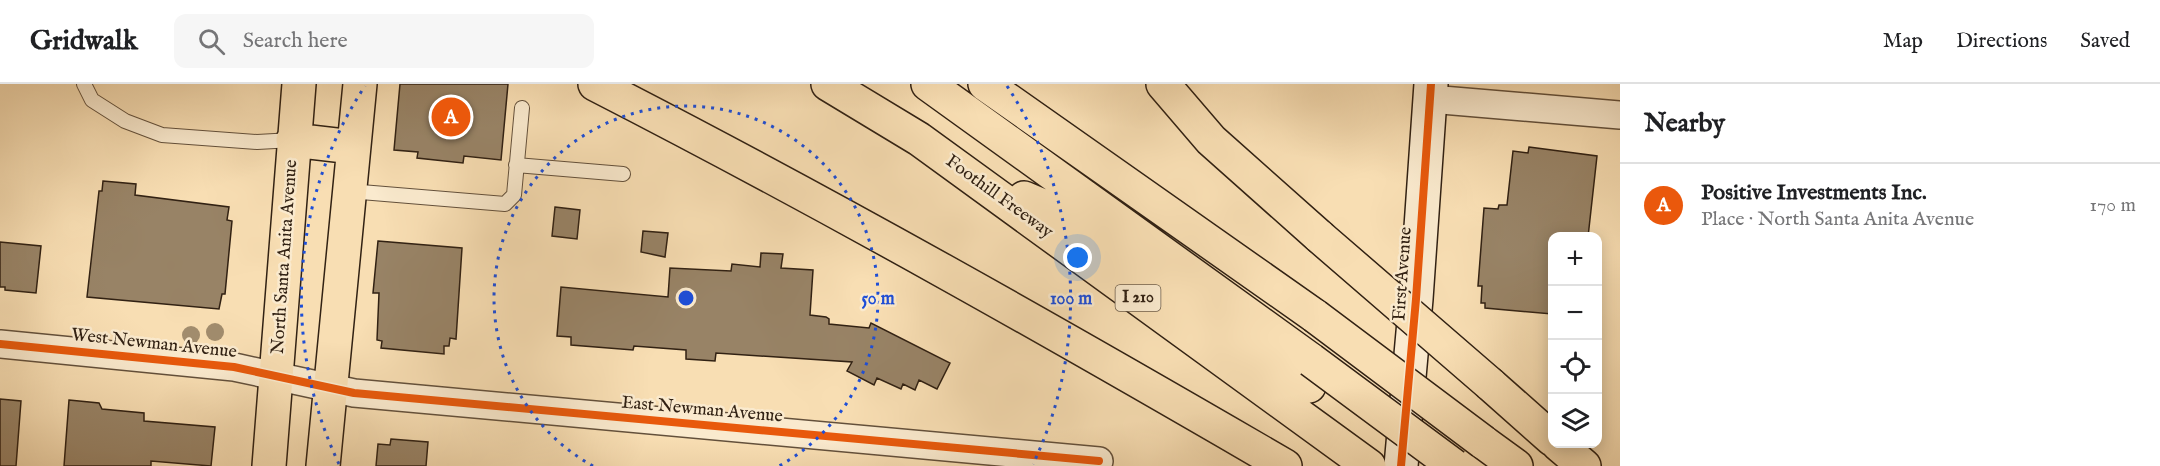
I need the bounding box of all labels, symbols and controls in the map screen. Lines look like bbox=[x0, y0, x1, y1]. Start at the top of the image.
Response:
search box bbox=[174, 14, 594, 68]
text: Gridwalk bbox=[30, 24, 138, 59]
icon: search bbox=[195, 25, 228, 58]
text: Search here bbox=[243, 27, 348, 55]
text: Map bbox=[1883, 28, 1923, 55]
text: Directions bbox=[1956, 28, 2047, 55]
text: Saved bbox=[2080, 28, 2130, 55]
pin: A bbox=[432, 94, 470, 140]
text: Nearby bbox=[1644, 107, 1725, 140]
street label: Foothill Freeway bbox=[941, 150, 1058, 244]
street label: North Santa Anita Avenue bbox=[267, 159, 303, 355]
text: Positive Investments Inc. bbox=[1701, 179, 1927, 207]
text: A bbox=[1657, 193, 1670, 218]
text: 170 m bbox=[2090, 193, 2136, 218]
text: Place · North Santa Anita Avenue bbox=[1701, 207, 1974, 232]
street label: First Avenue bbox=[1388, 226, 1418, 322]
map controls bbox=[1548, 232, 1602, 448]
button: + bbox=[1548, 232, 1602, 286]
your location bbox=[1063, 243, 1092, 272]
road number: I 210 bbox=[1116, 285, 1160, 311]
button: − bbox=[1548, 286, 1602, 340]
centre of rings bbox=[676, 288, 696, 308]
text: 50 m bbox=[861, 288, 895, 311]
text: 100 m bbox=[1050, 288, 1092, 311]
street label: West Newman Avenue bbox=[70, 324, 238, 364]
button: locate bbox=[1548, 340, 1602, 394]
street label: East Newman Avenue bbox=[620, 391, 784, 429]
button: layers bbox=[1548, 394, 1602, 448]

